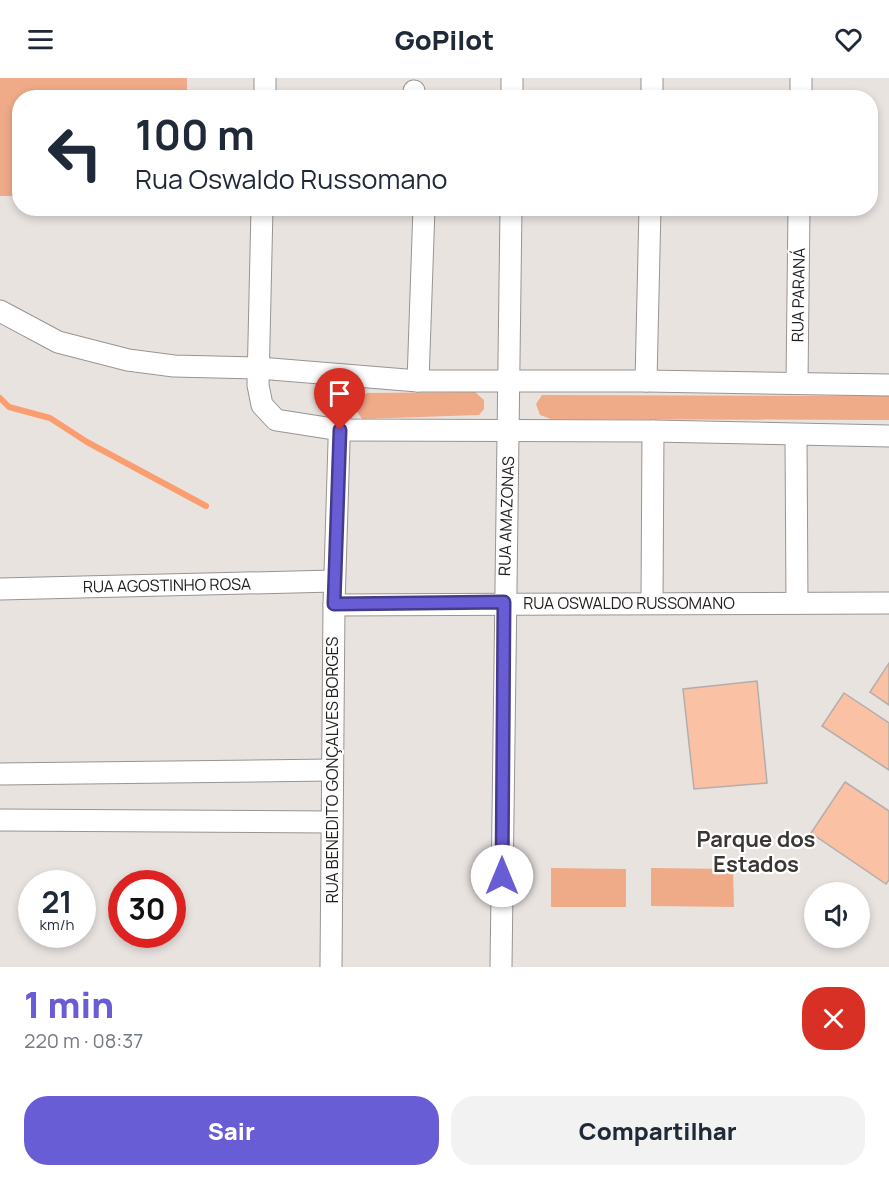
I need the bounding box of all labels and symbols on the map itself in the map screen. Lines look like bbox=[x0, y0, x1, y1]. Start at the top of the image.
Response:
street label: RUA PARANÁ bbox=[786, 248, 810, 342]
pin bbox=[314, 368, 365, 430]
street label: RUA AMAZONAS bbox=[493, 456, 519, 576]
street label: RUA AGOSTINHO ROSA bbox=[83, 573, 251, 597]
street label: RUA OSWALDO RUSSOMANO bbox=[523, 592, 735, 614]
street label: RUA BENEDITO GONÇALVES BORGES bbox=[321, 637, 343, 903]
district label: Parque dos Estados bbox=[697, 824, 816, 879]
position arrow bbox=[470, 844, 534, 908]
speed limit sign: 30 bbox=[108, 870, 186, 948]

